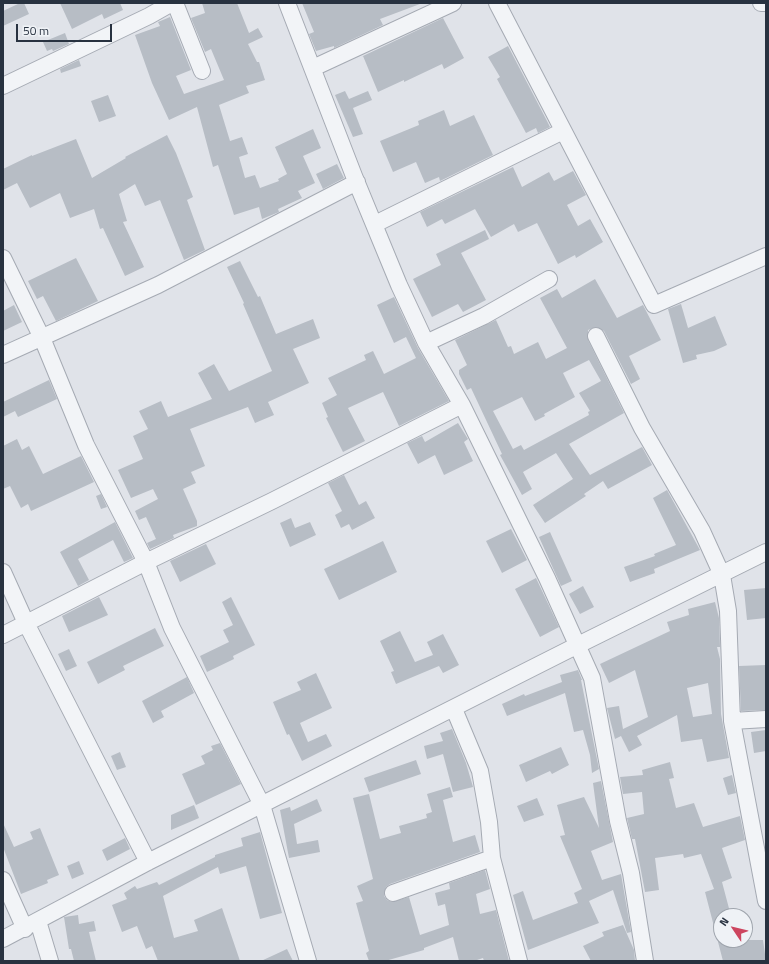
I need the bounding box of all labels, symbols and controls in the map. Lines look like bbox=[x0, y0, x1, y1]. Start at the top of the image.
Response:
scale bar bbox=[18, 16, 114, 42]
text: 50 m bbox=[23, 21, 49, 40]
north arrow bbox=[713, 908, 753, 948]
text: N bbox=[715, 914, 733, 929]

